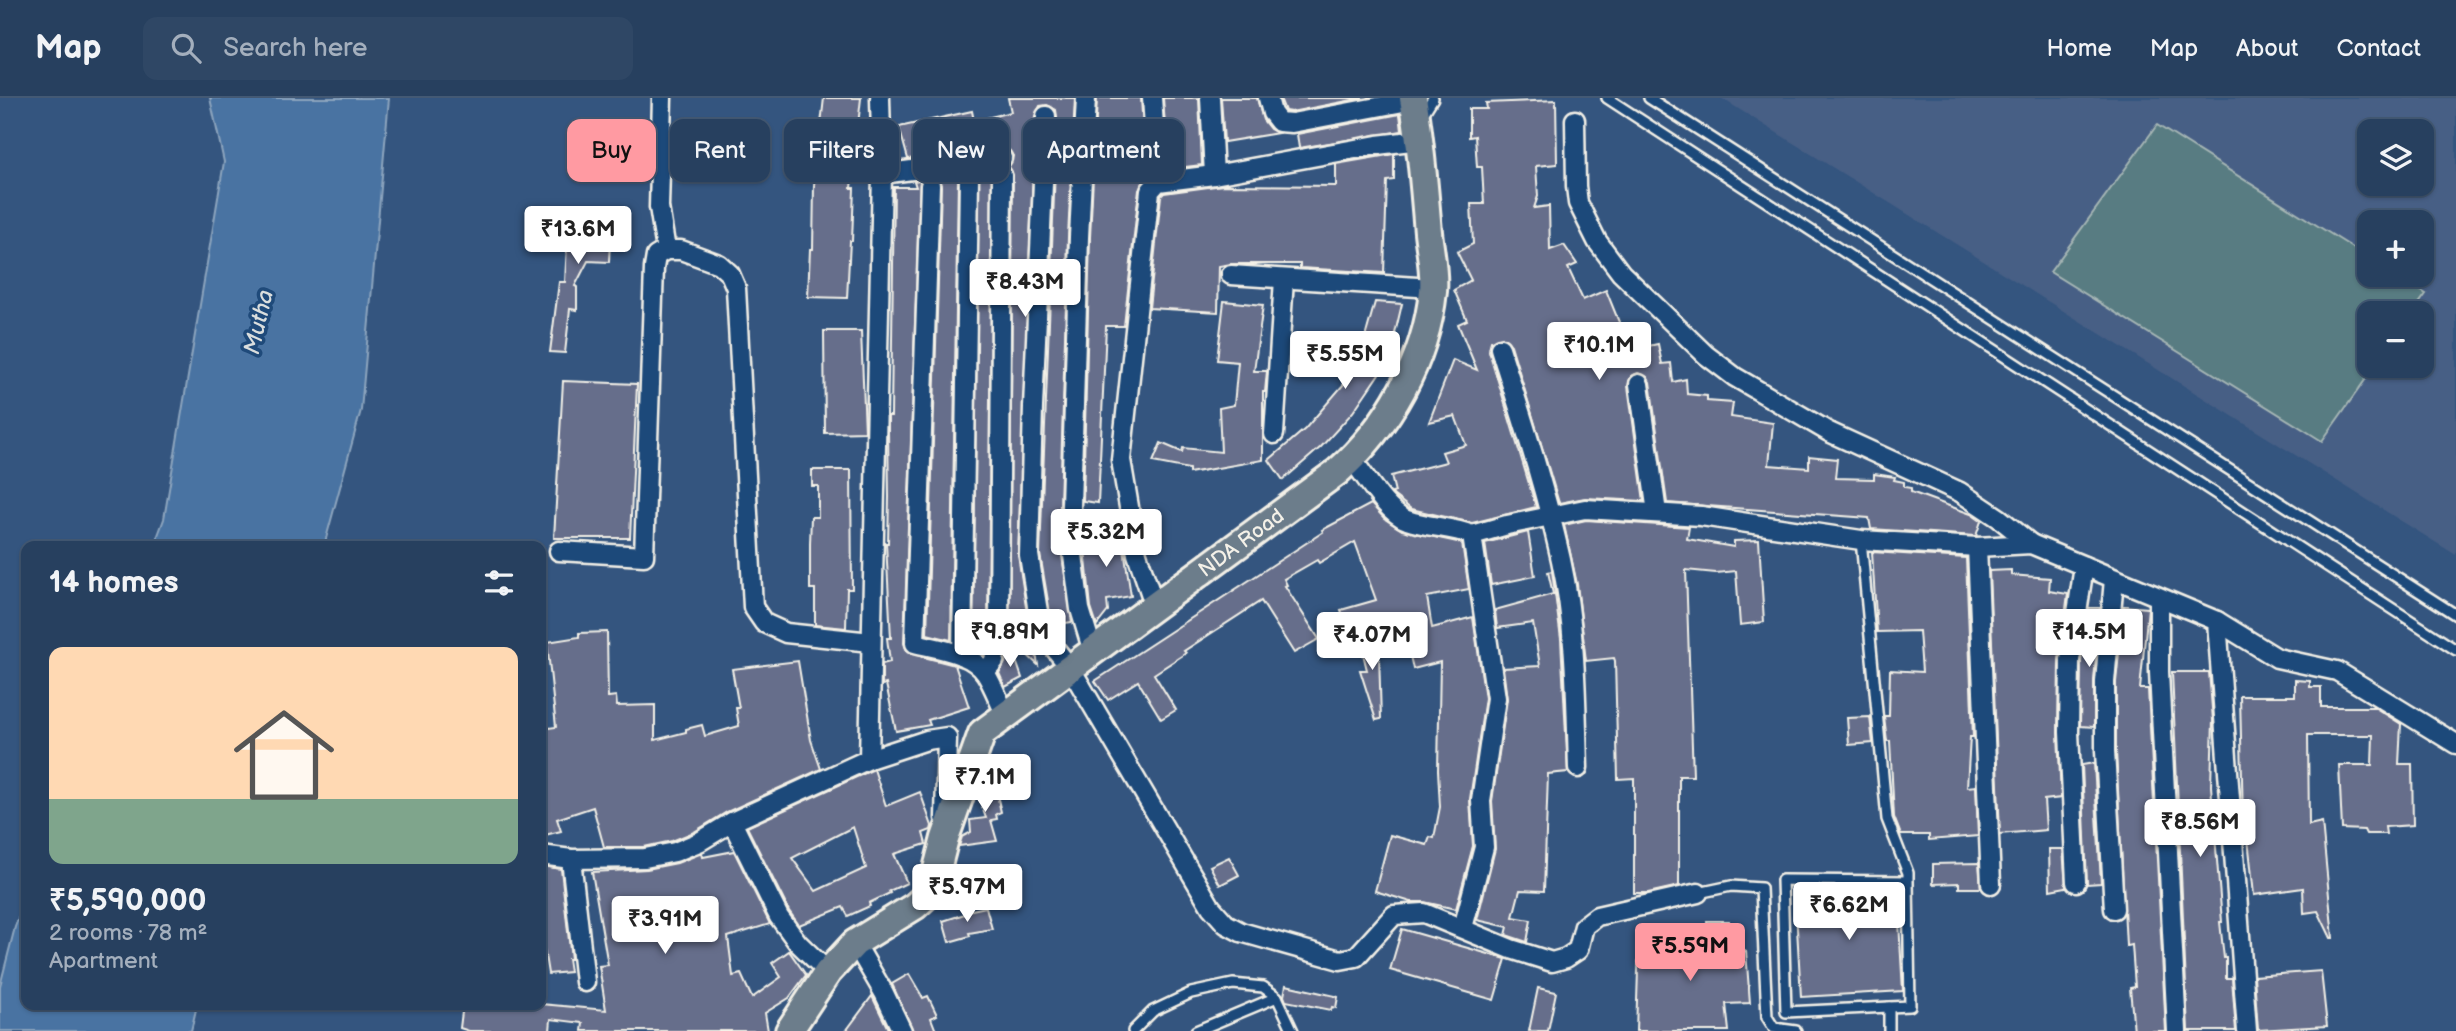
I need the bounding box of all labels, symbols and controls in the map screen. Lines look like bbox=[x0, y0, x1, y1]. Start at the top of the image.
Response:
search box bbox=[143, 17, 633, 80]
text: Map bbox=[35, 28, 101, 68]
icon: search bbox=[167, 29, 205, 67]
text: Search here bbox=[223, 33, 367, 64]
text: Home bbox=[2047, 34, 2112, 63]
text: Map bbox=[2150, 34, 2198, 63]
text: About bbox=[2236, 34, 2298, 63]
text: Contact bbox=[2336, 34, 2421, 63]
chip: Buy bbox=[567, 119, 656, 182]
chip: Rent bbox=[670, 119, 770, 182]
chip: Filters bbox=[784, 119, 899, 182]
chip: New bbox=[913, 119, 1009, 182]
chip: Apartment bbox=[1023, 119, 1184, 182]
map controls bbox=[2357, 119, 2434, 378]
button: layers bbox=[2357, 119, 2434, 196]
pin: ₹13.6M bbox=[521, 206, 635, 266]
button: + bbox=[2357, 210, 2434, 287]
text: ₹13.6M bbox=[540, 215, 616, 243]
pin: ₹8.43M bbox=[968, 260, 1082, 319]
text: ₹8.43M bbox=[986, 268, 1064, 296]
water label: Mutha bbox=[238, 287, 280, 357]
button: − bbox=[2357, 301, 2434, 378]
pin: ₹10.1M bbox=[1542, 322, 1656, 382]
pin: ₹5.55M bbox=[1288, 331, 1402, 391]
text: ₹10.1M bbox=[1563, 331, 1635, 359]
text: ₹5.55M bbox=[1306, 340, 1384, 368]
street label: NDA Road bbox=[1193, 503, 1289, 582]
pin: ₹5.32M bbox=[1049, 510, 1163, 569]
text: ₹5.32M bbox=[1067, 518, 1145, 546]
icon: filters bbox=[480, 564, 518, 602]
text: 14 homes bbox=[49, 565, 178, 601]
pin: ₹9.89M bbox=[953, 610, 1067, 669]
pin: ₹14.5M bbox=[2032, 610, 2146, 669]
pin: ₹4.07M bbox=[1315, 612, 1429, 672]
text: ₹9.89M bbox=[971, 618, 1049, 646]
text: ₹14.5M bbox=[2052, 618, 2126, 646]
text: ₹4.07M bbox=[1333, 621, 1411, 649]
icon: home bbox=[221, 692, 347, 818]
pin: ₹7.1M bbox=[936, 754, 1034, 814]
text: ₹7.1M bbox=[955, 763, 1015, 791]
pin: ₹8.56M bbox=[2143, 800, 2257, 859]
text: ₹8.56M bbox=[2160, 808, 2240, 836]
pin: ₹5.97M bbox=[910, 864, 1024, 924]
text: ₹5.97M bbox=[928, 873, 1006, 901]
pin: ₹6.62M bbox=[1792, 882, 1906, 942]
text: ₹5,590,000 bbox=[49, 883, 206, 919]
text: ₹6.62M bbox=[1809, 891, 1889, 919]
pin: ₹3.91M bbox=[608, 896, 722, 956]
text: ₹3.91M bbox=[628, 905, 702, 933]
text: 2 rooms · 78 m² bbox=[49, 919, 207, 947]
pin: ₹5.59M bbox=[1633, 924, 1747, 983]
text: ₹5.59M bbox=[1651, 932, 1729, 960]
text: Apartment bbox=[49, 947, 158, 975]

